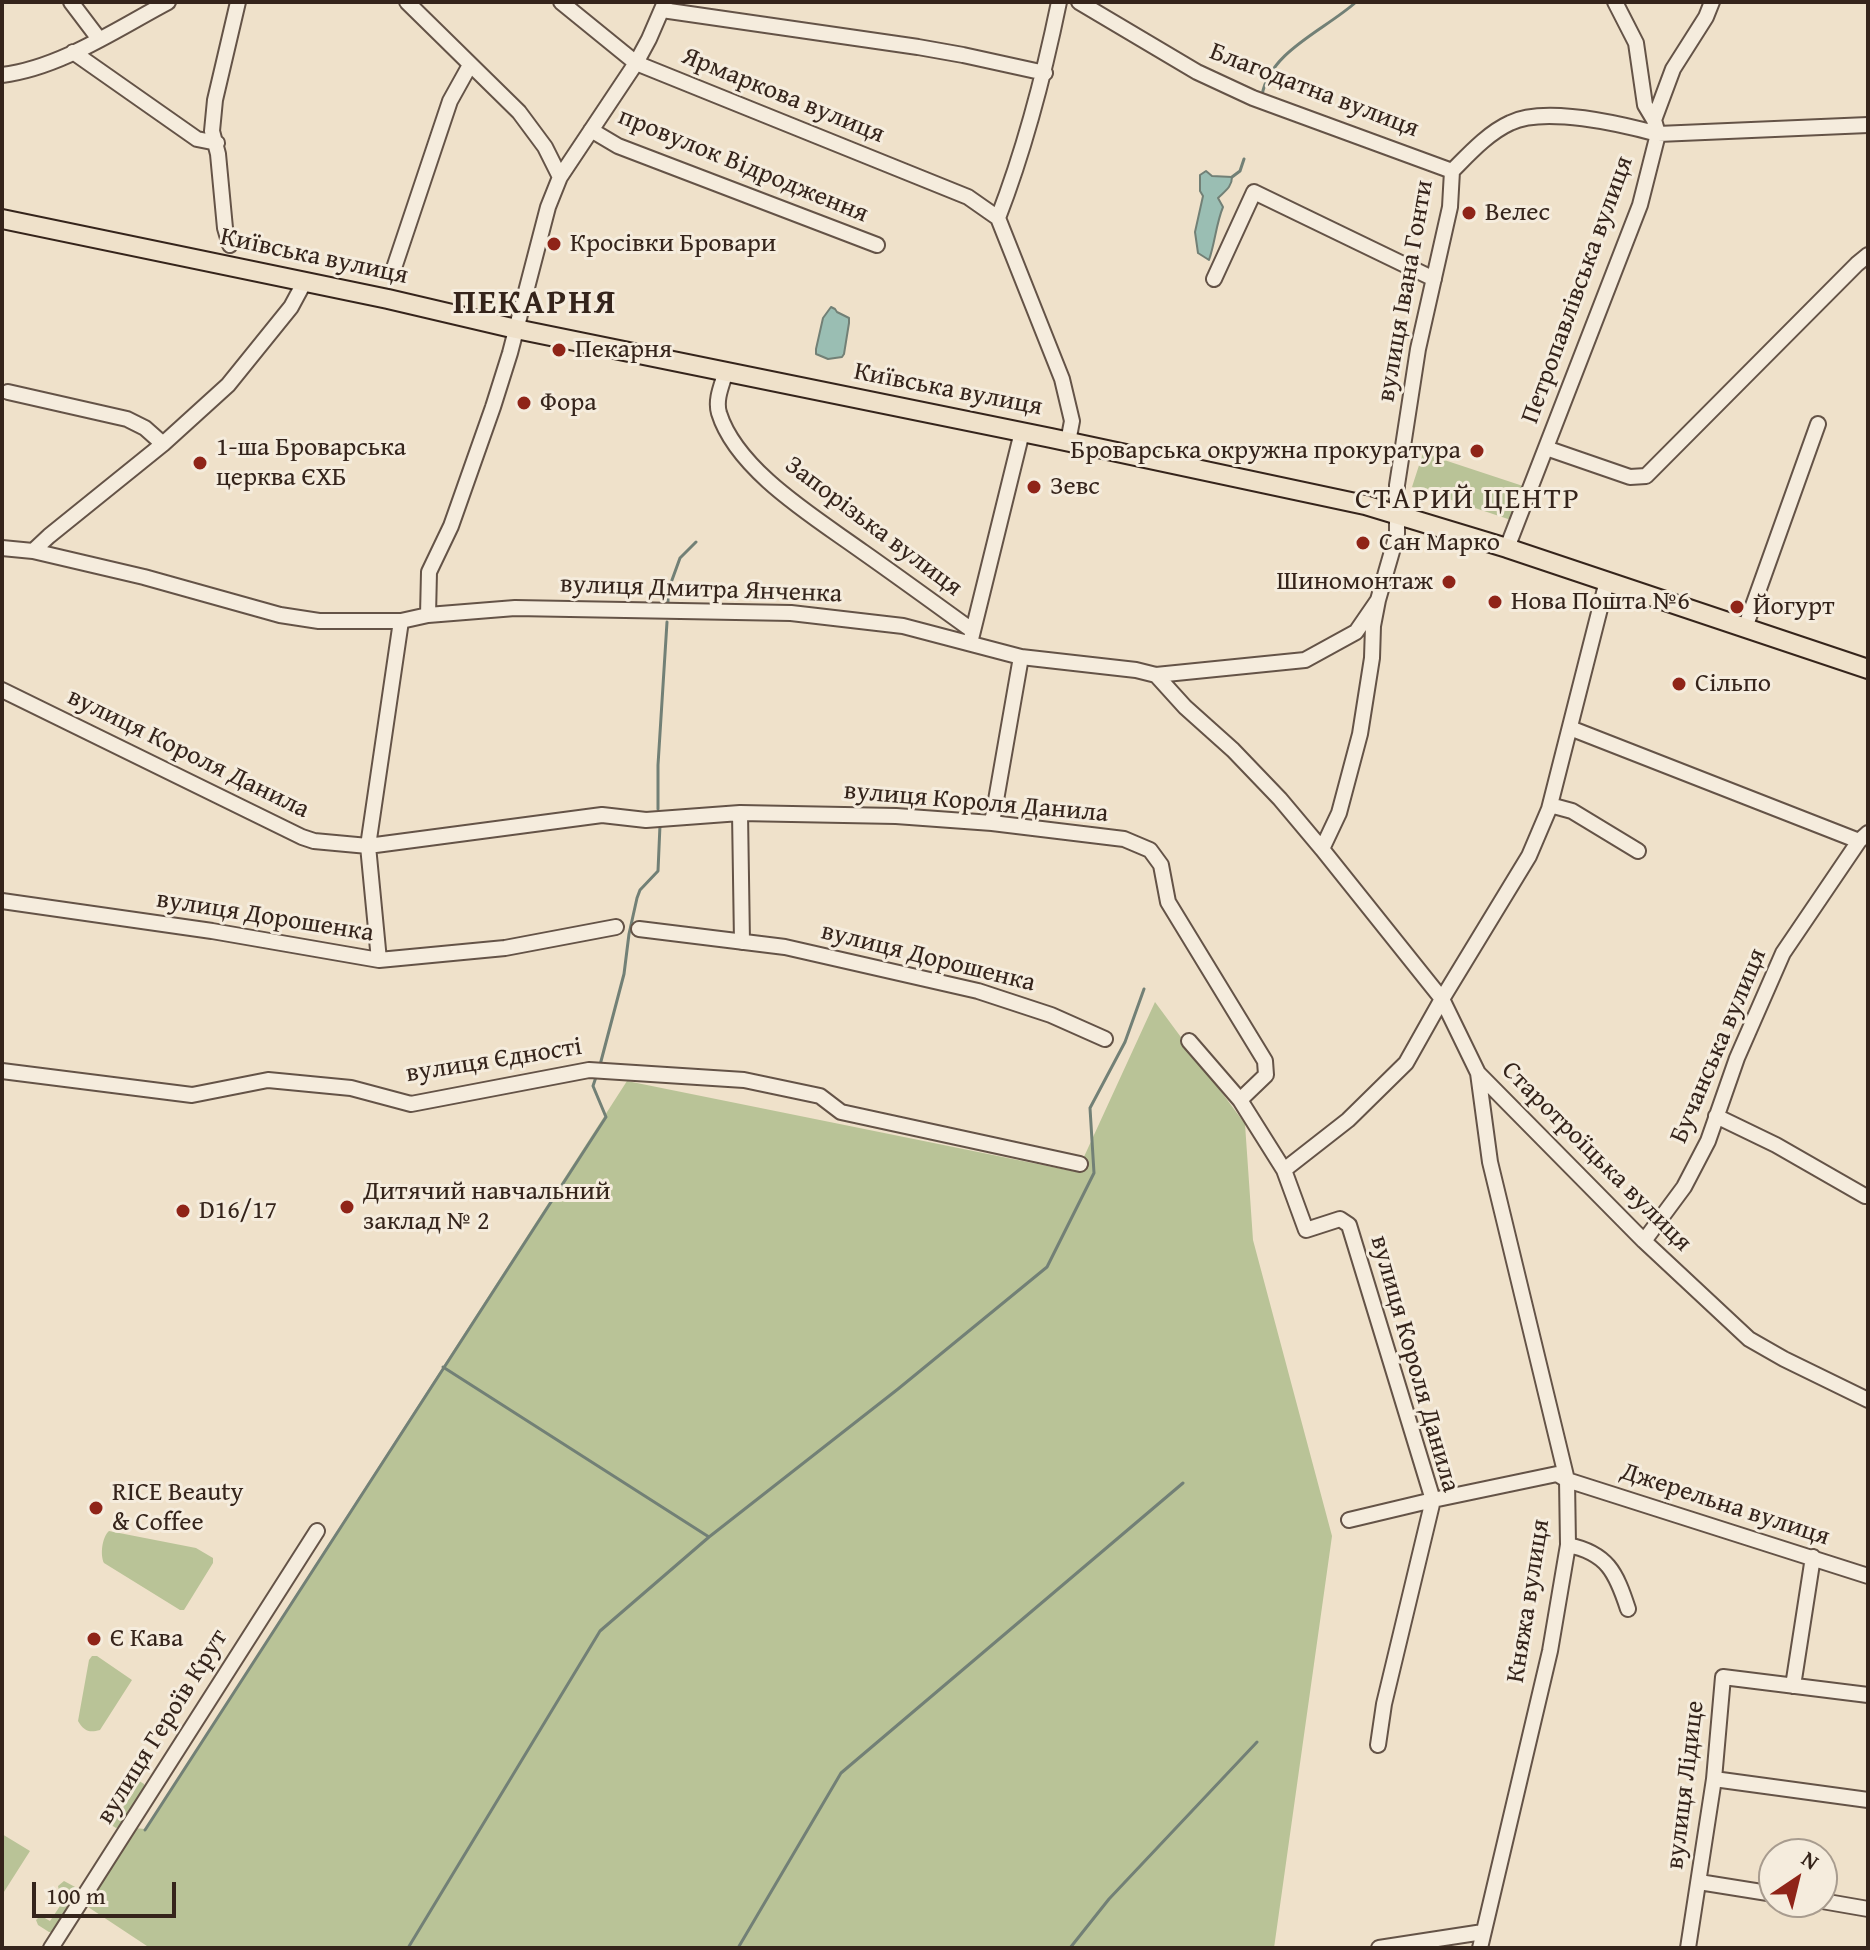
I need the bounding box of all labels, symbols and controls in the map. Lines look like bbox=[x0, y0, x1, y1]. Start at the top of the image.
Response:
street label: Благодатна вулиця bbox=[1205, 37, 1423, 145]
street label: Ярмаркова вулиця bbox=[677, 41, 889, 151]
street label: провулок Відродження bbox=[613, 102, 873, 230]
street label: Петропавлівська вулиця bbox=[1515, 152, 1641, 428]
street label: вулиця Івана Гонти bbox=[1371, 178, 1441, 404]
place label: Велес bbox=[1485, 197, 1550, 229]
marker: Велес bbox=[1460, 204, 1478, 222]
street label: Київська вулиця bbox=[217, 222, 411, 292]
place label: Кросівки Бровари bbox=[570, 228, 776, 260]
marker: Кросівки Бровари bbox=[545, 235, 563, 253]
district label: ПЕКАРНЯ bbox=[453, 284, 617, 324]
place label: Пекарня bbox=[575, 334, 672, 366]
marker: Пекарня bbox=[550, 341, 568, 359]
street label: Київська вулиця bbox=[851, 356, 1045, 424]
place label: Фора bbox=[540, 387, 597, 419]
marker: Фора bbox=[515, 394, 533, 412]
place label: 1-ша Броварська церква ЄХБ bbox=[216, 432, 406, 494]
place label: Броварська окружна прокуратура bbox=[1071, 435, 1461, 467]
marker: Броварська окружна прокуратура bbox=[1468, 442, 1486, 460]
street label: Запорізька вулиця bbox=[778, 450, 968, 604]
marker: 1-ша Броварська церква ЄХБ bbox=[191, 454, 209, 472]
place label: Зевс bbox=[1050, 471, 1100, 503]
marker: Зевс bbox=[1025, 478, 1043, 496]
district label: СТАРИЙ ЦЕНТР bbox=[1355, 482, 1581, 518]
place label: Сан Марко bbox=[1379, 527, 1500, 559]
marker: Сан Марко bbox=[1354, 534, 1372, 552]
place label: Шиномонтаж bbox=[1277, 566, 1433, 598]
street label: вулиця Дмитра Янченка bbox=[559, 569, 843, 611]
marker: Шиномонтаж bbox=[1440, 573, 1458, 591]
place label: Нова Пошта №6 bbox=[1511, 586, 1690, 618]
place label: Йогурт bbox=[1753, 591, 1835, 623]
marker: Нова Пошта №6 bbox=[1486, 593, 1504, 611]
marker: Йогурт bbox=[1728, 598, 1746, 616]
place label: Сільпо bbox=[1695, 668, 1771, 700]
marker: Сільпо bbox=[1670, 675, 1688, 693]
street label: вулиця Короля Данила bbox=[62, 682, 314, 826]
street label: вулиця Короля Данила bbox=[842, 776, 1110, 830]
street label: вулиця Дорошенка bbox=[154, 884, 376, 950]
street label: вулиця Дорошенка bbox=[818, 916, 1038, 1000]
street label: Бучанська вулиця bbox=[1664, 944, 1774, 1148]
street label: вулиця Єдності bbox=[404, 1032, 584, 1090]
street label: Старотроїцька вулиця bbox=[1494, 1055, 1698, 1259]
place label: Дитячий навчальний заклад № 2 bbox=[363, 1176, 610, 1238]
place label: D16/17 bbox=[199, 1195, 277, 1227]
marker: Дитячий навчальний заклад № 2 bbox=[338, 1198, 356, 1216]
marker: D16/17 bbox=[174, 1202, 192, 1220]
street label: вулиця Короля Данила bbox=[1362, 1232, 1466, 1496]
street label: Джерельна вулиця bbox=[1617, 1457, 1833, 1553]
place label: RICE Beauty & Coffee bbox=[112, 1477, 243, 1538]
marker: RICE Beauty & Coffee bbox=[87, 1499, 105, 1517]
street label: Княжа вулиця bbox=[1501, 1517, 1557, 1685]
place label: Є Кава bbox=[110, 1623, 183, 1655]
street label: вулиця Героїв Крут bbox=[91, 1624, 235, 1830]
marker: Є Кава bbox=[85, 1630, 103, 1648]
street label: вулиця Лідице bbox=[1660, 1699, 1712, 1871]
north arrow bbox=[1758, 1838, 1838, 1918]
text: N bbox=[1795, 1843, 1826, 1877]
scale bar bbox=[36, 1866, 180, 1916]
text: 100 m bbox=[46, 1878, 106, 1913]

